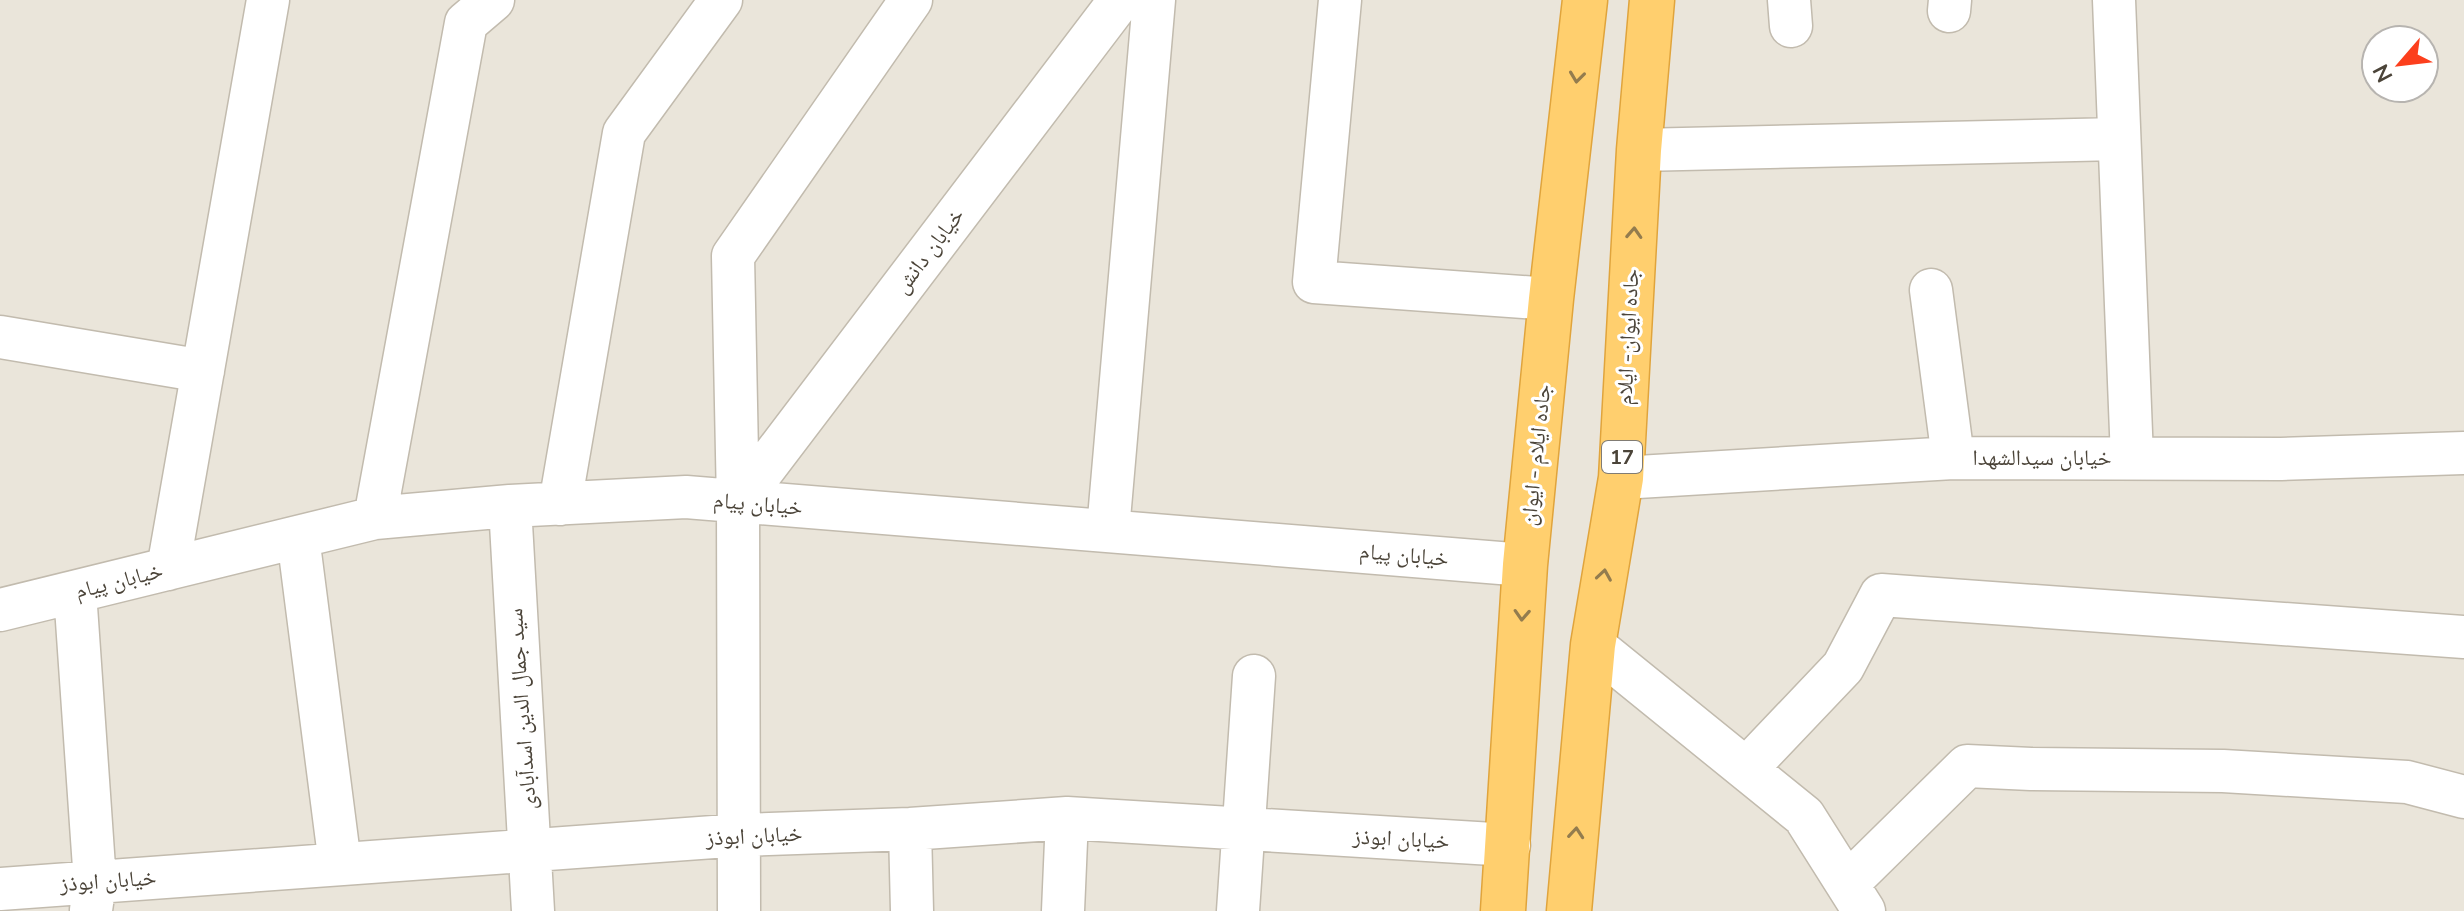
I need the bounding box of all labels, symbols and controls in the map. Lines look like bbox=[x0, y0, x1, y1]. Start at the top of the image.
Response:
north arrow bbox=[2360, 24, 2440, 104]
text: N bbox=[2366, 59, 2400, 87]
one-way arrow bbox=[1568, 71, 1585, 84]
street label: خیابان دانش bbox=[887, 202, 971, 300]
one-way arrow bbox=[1625, 226, 1642, 239]
street label: جاده ایوان- ایلام bbox=[1609, 268, 1647, 406]
street label: جاده ایلام - ایوان bbox=[1514, 383, 1558, 527]
road number: 17 bbox=[1602, 441, 1642, 473]
street label: خیابان سیدالشهدا bbox=[1973, 443, 2112, 473]
street label: خیابان پیام bbox=[712, 485, 804, 523]
street label: خیابان پیام bbox=[1358, 536, 1450, 574]
street label: خیابان پیام bbox=[72, 556, 166, 606]
one-way arrow bbox=[1595, 568, 1612, 582]
street label: سید جمال الدین اسدآبادی bbox=[500, 607, 544, 811]
one-way arrow bbox=[1514, 609, 1531, 622]
street label: خیابان ابوذز bbox=[704, 818, 803, 854]
street label: خیابان ابوذز bbox=[1351, 821, 1450, 857]
one-way arrow bbox=[1567, 826, 1584, 839]
street label: خیابان ابوذز bbox=[58, 863, 157, 899]

